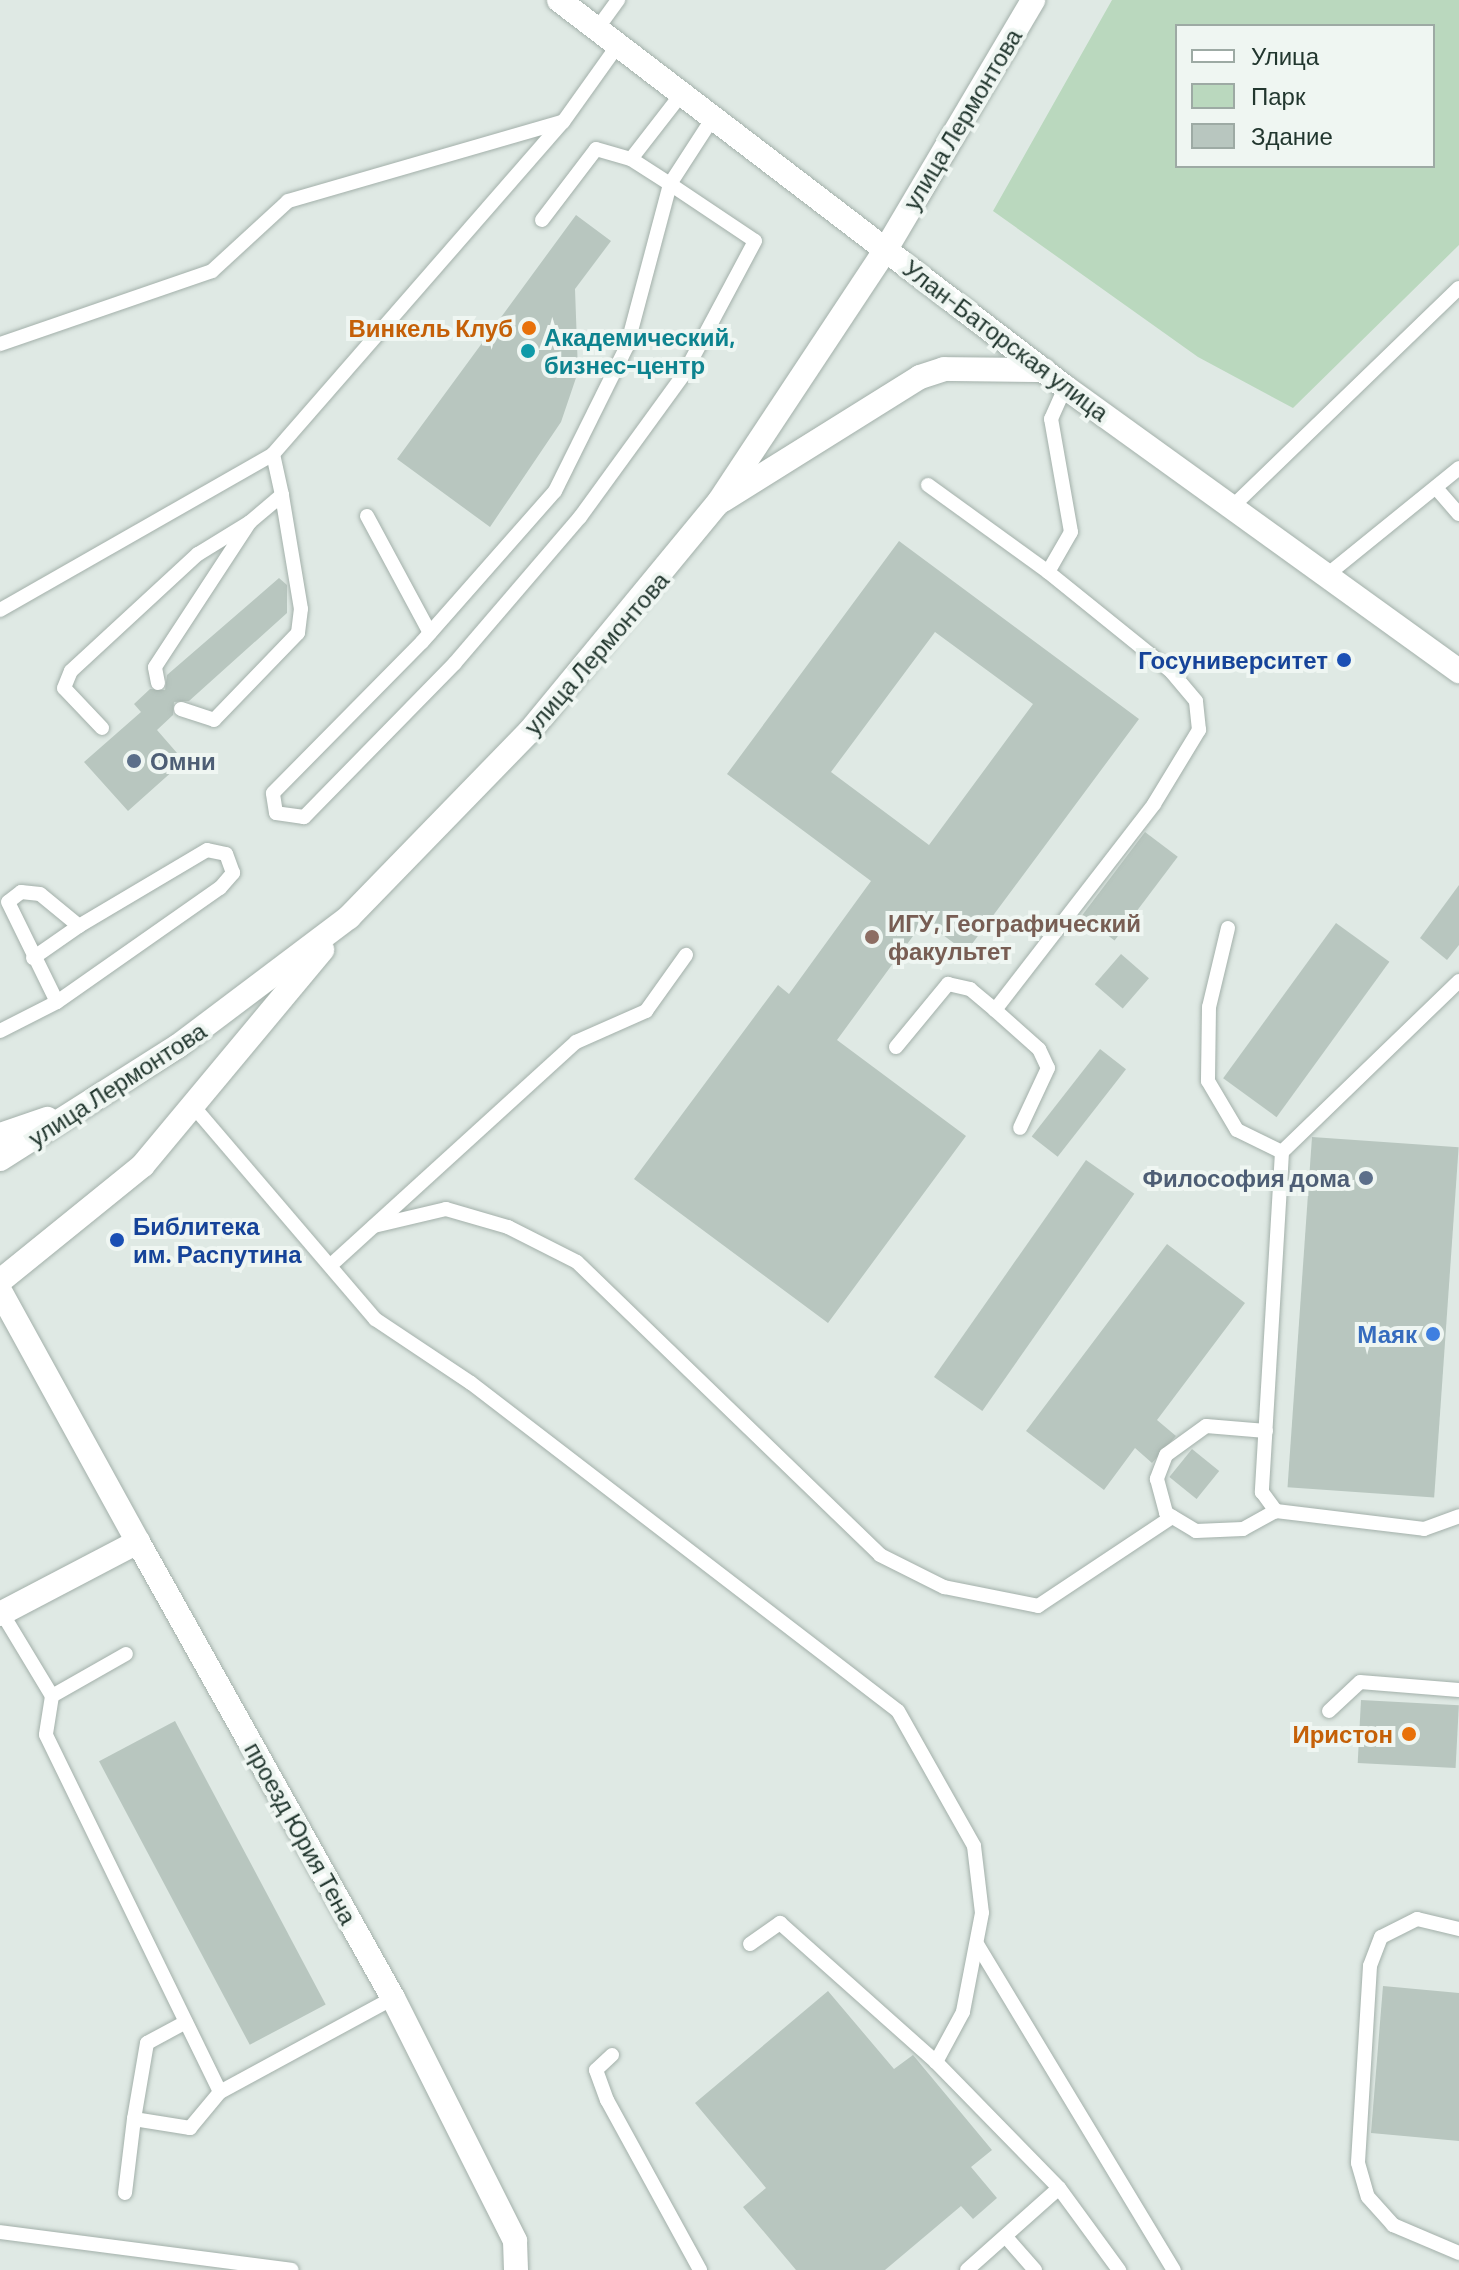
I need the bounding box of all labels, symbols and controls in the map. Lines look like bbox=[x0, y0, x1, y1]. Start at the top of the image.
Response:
street label: улица Лермонтова bbox=[897, 23, 1027, 215]
legend bbox=[1175, 24, 1435, 168]
text: Улица bbox=[1251, 41, 1319, 70]
text: Парк bbox=[1251, 81, 1305, 110]
text: Здание bbox=[1251, 121, 1333, 150]
street label: Улан-Баторская улица bbox=[898, 253, 1114, 427]
place label: Винкель Клуб bbox=[349, 314, 513, 342]
marker: Винкель Клуб bbox=[520, 319, 538, 337]
place label: Академический, бизнес-центр bbox=[544, 323, 736, 379]
marker: Академический, бизнес-центр bbox=[519, 342, 537, 360]
street label: улица Лермонтова bbox=[517, 566, 675, 740]
place label: Госуниверситет bbox=[1138, 646, 1328, 674]
marker: Госуниверситет bbox=[1335, 651, 1353, 669]
place label: Омни bbox=[150, 747, 216, 775]
marker: Омни bbox=[125, 752, 143, 770]
place label: ИГУ, Географический факультет bbox=[888, 909, 1141, 965]
marker: ИГУ, Географический факультет bbox=[863, 928, 881, 946]
street label: улица Лермонтова bbox=[23, 1016, 211, 1152]
place label: Философия дома bbox=[1143, 1164, 1350, 1192]
marker: Философия дома bbox=[1357, 1169, 1375, 1187]
place label: Библитека им. Распутина bbox=[133, 1212, 302, 1268]
marker: Библитека им. Распутина bbox=[108, 1231, 126, 1249]
place label: Маяк bbox=[1357, 1320, 1417, 1348]
marker: Маяк bbox=[1424, 1325, 1442, 1343]
place label: Иристон bbox=[1292, 1720, 1393, 1748]
marker: Иристон bbox=[1400, 1725, 1418, 1743]
street label: проезд Юрия Тена bbox=[239, 1737, 363, 1929]

